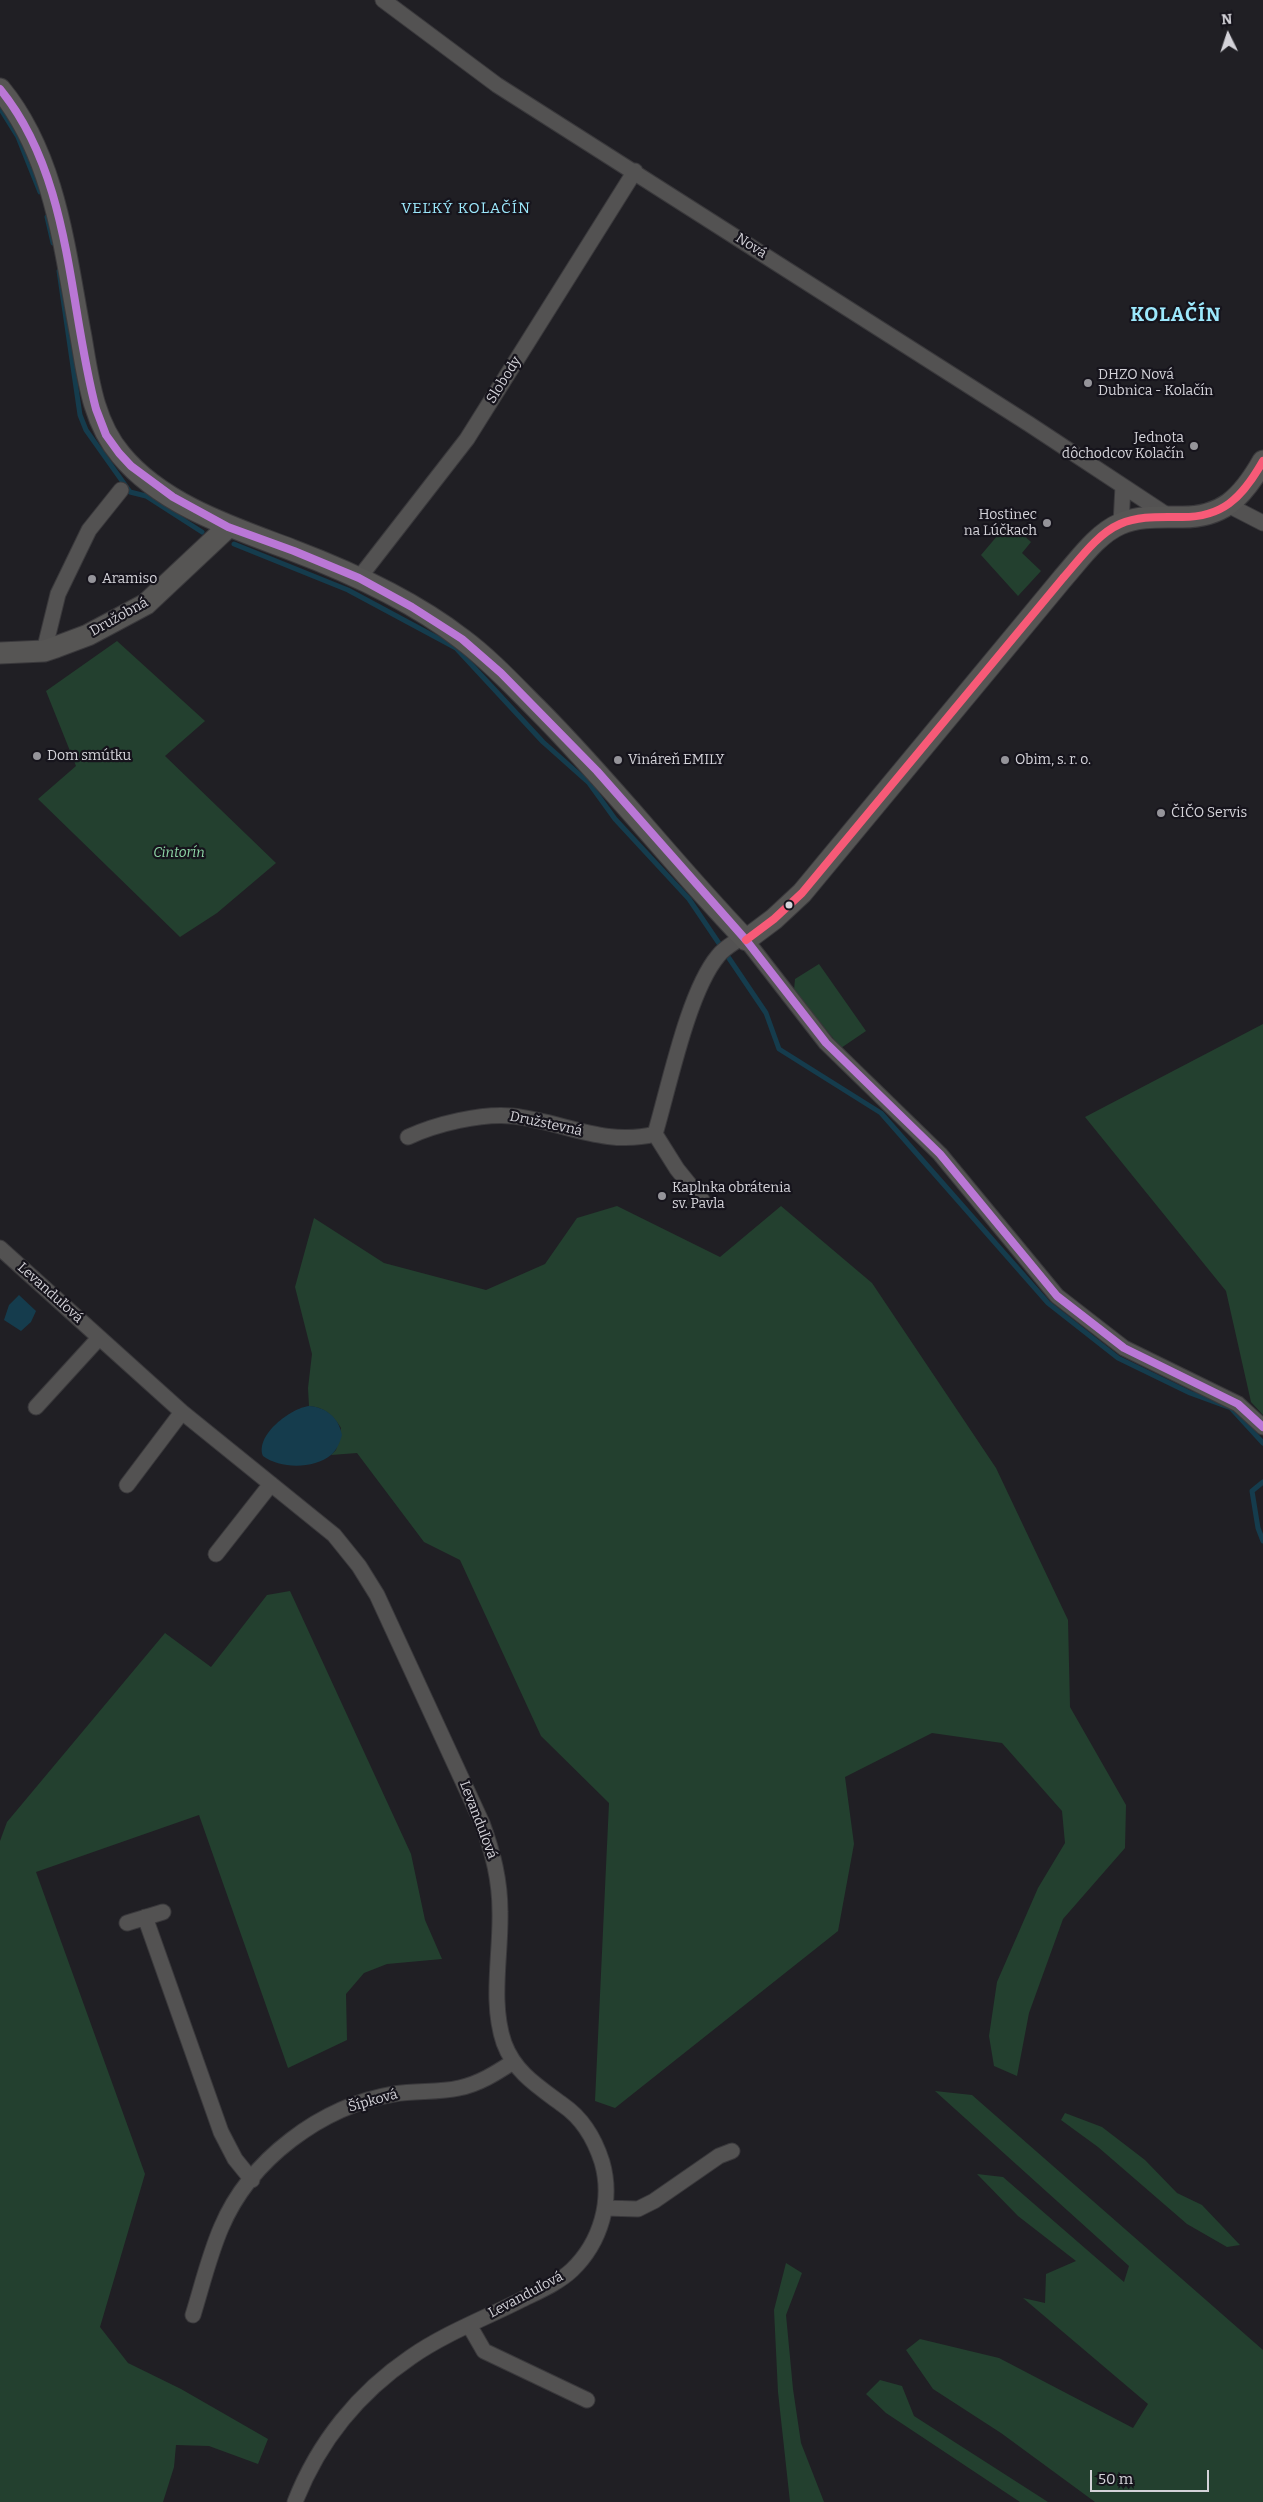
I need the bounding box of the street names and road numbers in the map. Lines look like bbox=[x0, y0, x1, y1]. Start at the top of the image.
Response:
street label: Nová bbox=[732, 230, 770, 262]
street label: Slobody bbox=[483, 353, 525, 407]
street label: Družobná bbox=[87, 594, 151, 640]
street label: Družstevná bbox=[508, 1108, 584, 1140]
street label: Levanduľová bbox=[14, 1259, 86, 1327]
street label: Levanduľová bbox=[455, 1779, 501, 1861]
street label: Šípková bbox=[346, 2086, 400, 2116]
street label: Levanduľová bbox=[486, 2268, 566, 2322]

